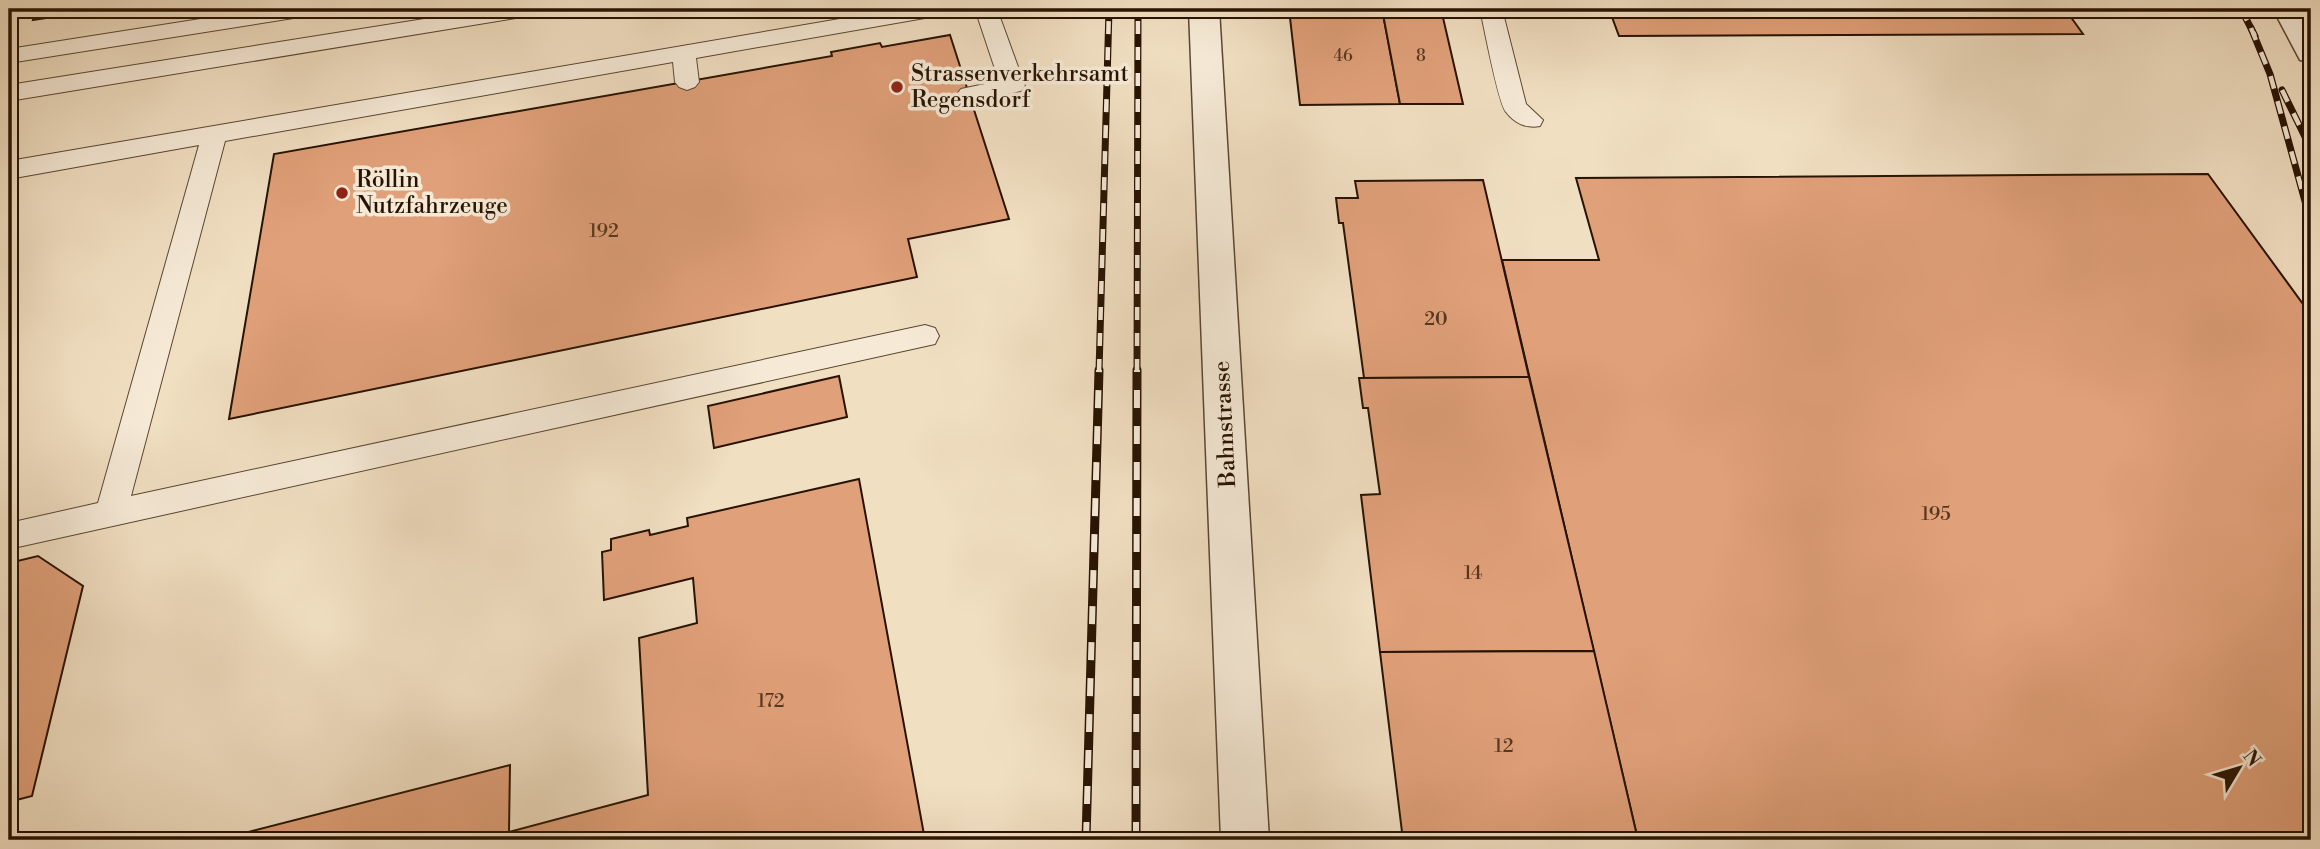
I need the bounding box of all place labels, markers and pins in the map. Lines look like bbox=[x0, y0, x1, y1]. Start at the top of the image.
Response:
place label: Strassenverkehrsamt Regensdorf bbox=[911, 60, 1129, 114]
marker: Strassenverkehrsamt Regensdorf bbox=[889, 79, 905, 95]
place label: Röllin Nutzfahrzeuge bbox=[356, 166, 508, 220]
marker: Röllin Nutzfahrzeuge bbox=[334, 185, 350, 201]

